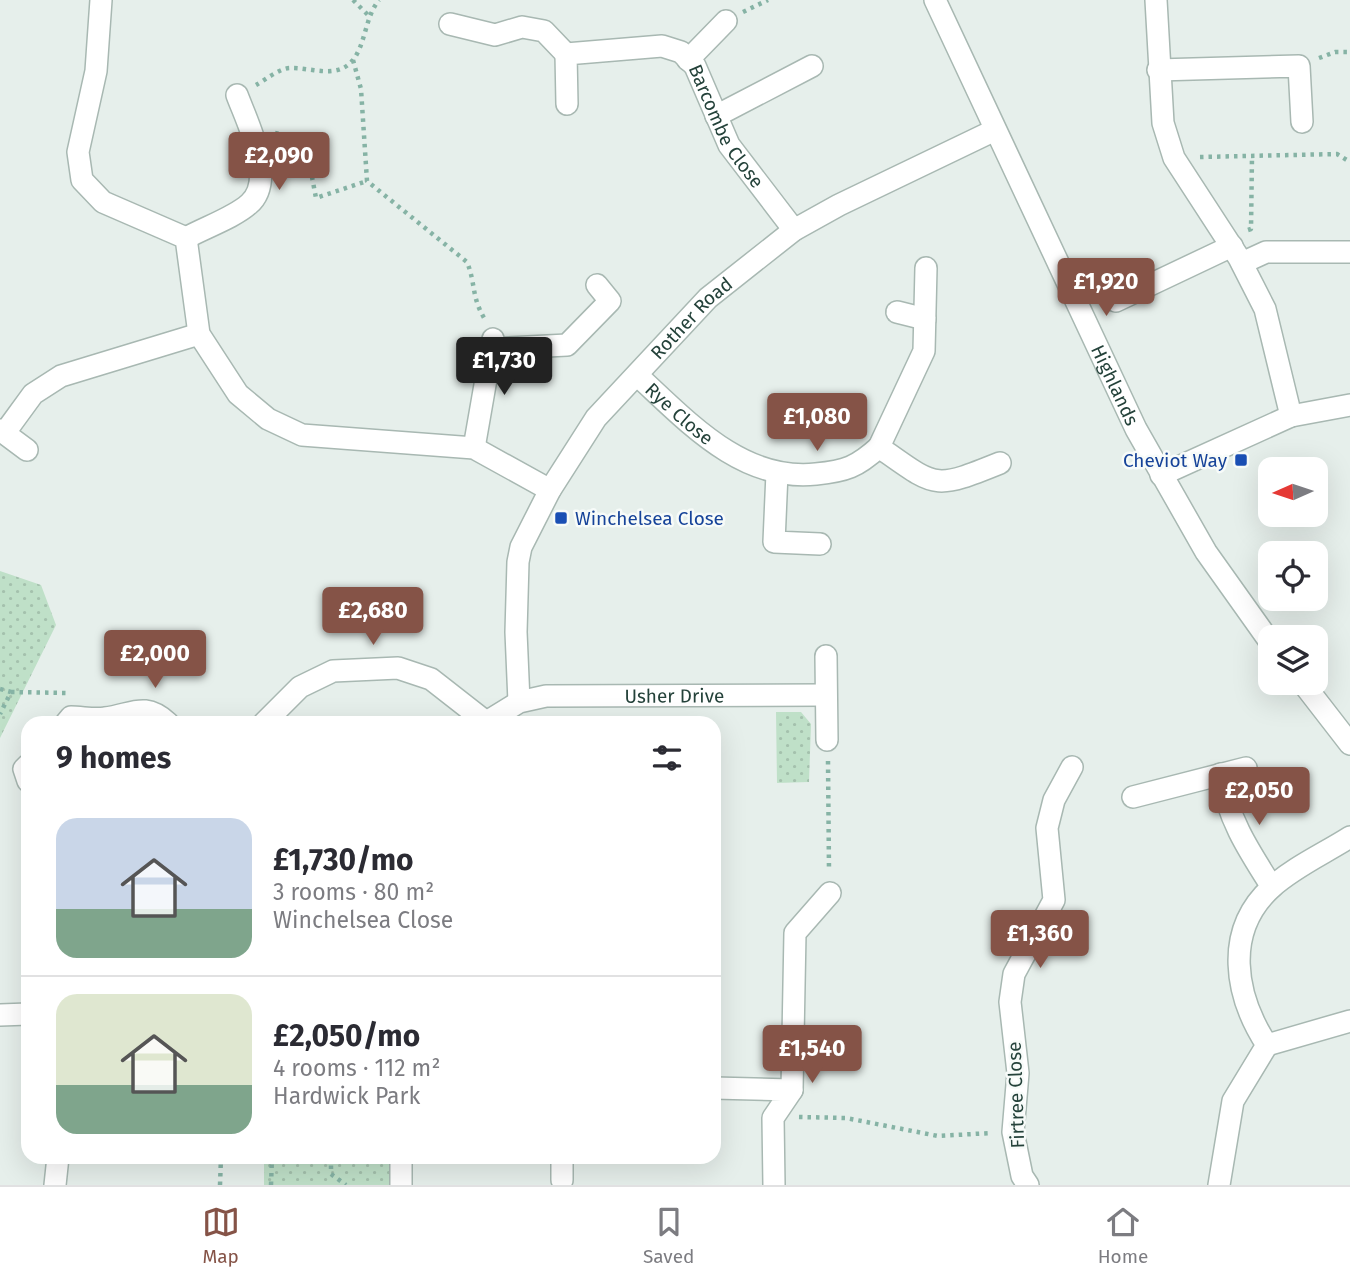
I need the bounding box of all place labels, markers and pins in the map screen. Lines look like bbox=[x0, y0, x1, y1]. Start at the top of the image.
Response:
pin: £2,090 bbox=[222, 132, 336, 192]
pin: £1,920 bbox=[1049, 258, 1163, 318]
pin: £1,730 bbox=[447, 338, 561, 397]
pin: £1,080 bbox=[760, 393, 874, 453]
place label: Cheviot Way bbox=[1123, 449, 1228, 472]
marker: Cheviot Way bbox=[1233, 452, 1249, 468]
place label: Winchelsea Close bbox=[575, 507, 724, 530]
marker: Winchelsea Close bbox=[553, 510, 569, 526]
pin: £2,680 bbox=[316, 588, 430, 647]
pin: £2,000 bbox=[98, 630, 212, 690]
pin: £2,050 bbox=[1202, 768, 1316, 827]
pin: £1,360 bbox=[983, 911, 1097, 970]
pin: £1,540 bbox=[755, 1026, 869, 1085]

